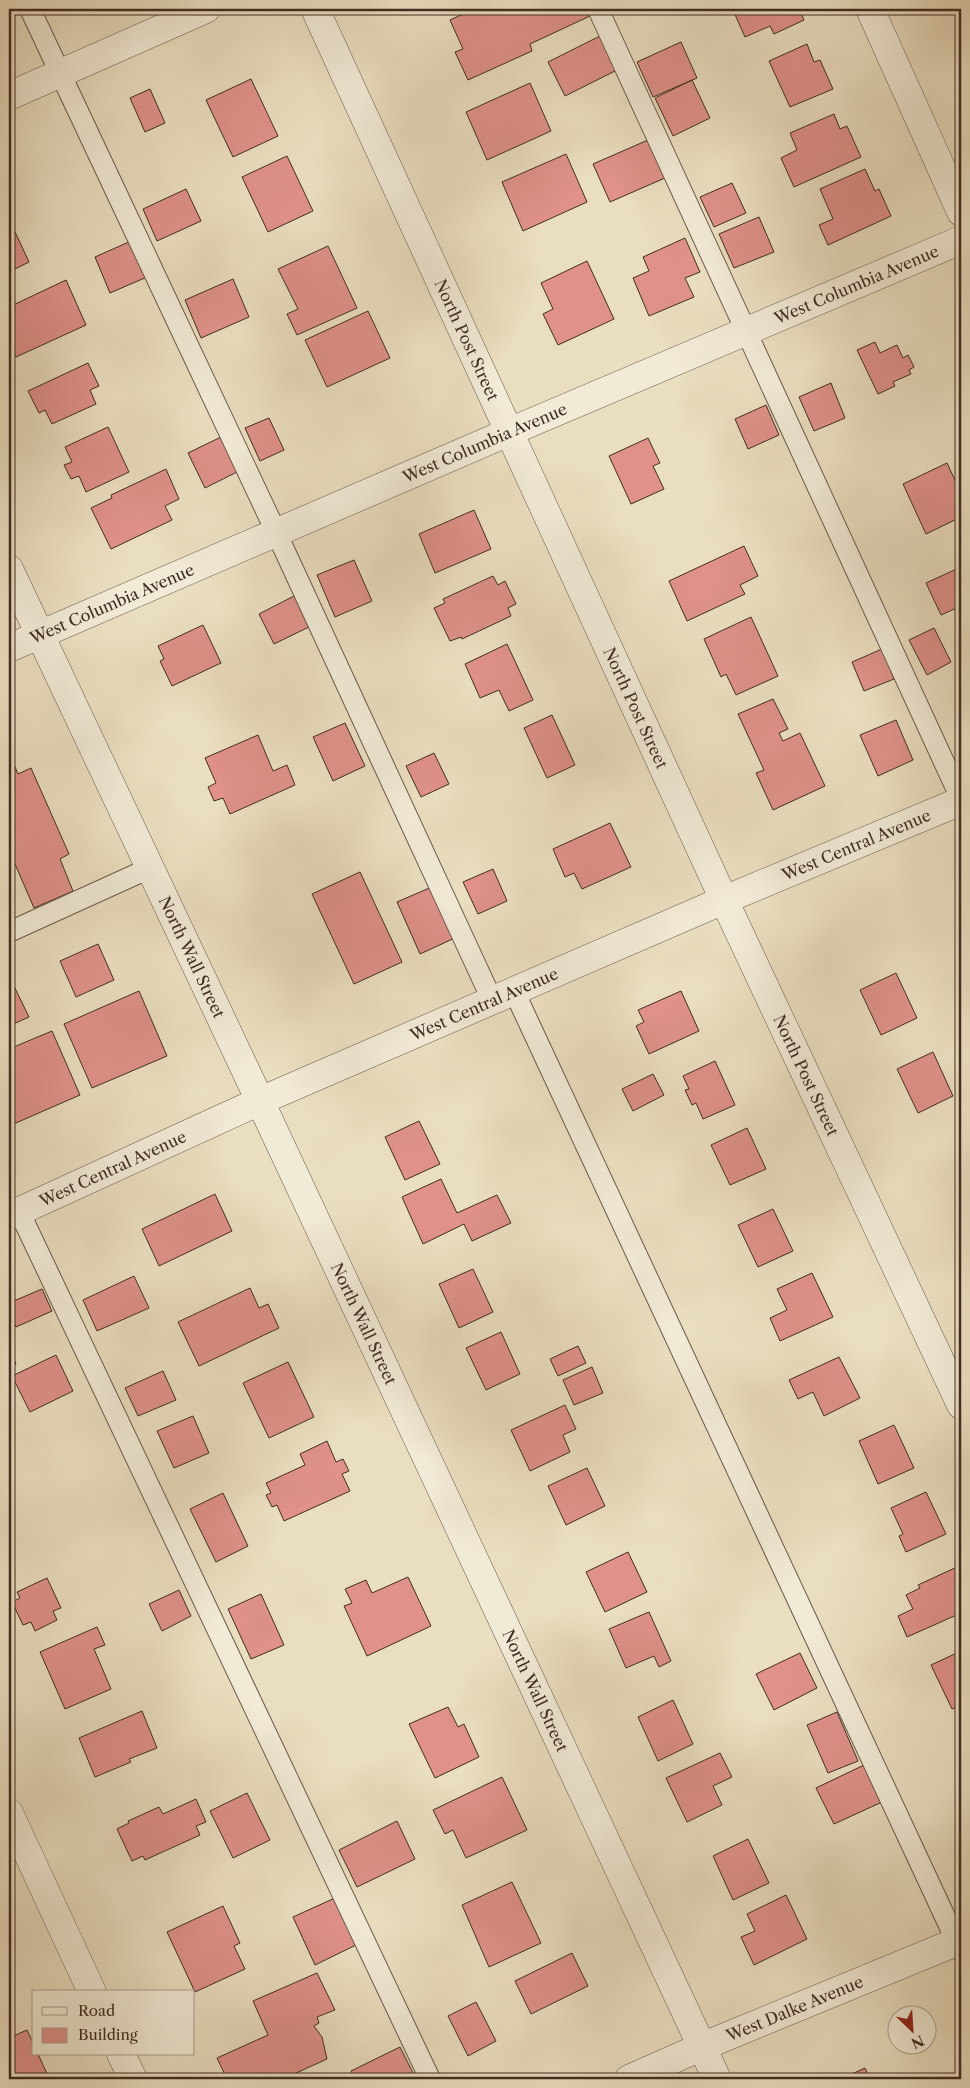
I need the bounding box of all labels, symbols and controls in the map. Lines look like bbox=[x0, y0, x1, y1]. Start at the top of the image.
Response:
street label: West Columbia Avenue bbox=[770, 241, 942, 329]
street label: North Post Street bbox=[430, 276, 504, 404]
street label: West Columbia Avenue bbox=[398, 399, 570, 487]
street label: West Columbia Avenue bbox=[26, 559, 197, 648]
street label: North Post Street bbox=[599, 644, 672, 772]
street label: West Central Avenue bbox=[778, 805, 934, 885]
street label: North Wall Street bbox=[155, 893, 230, 1021]
street label: West Central Avenue bbox=[406, 963, 561, 1045]
street label: North Post Street bbox=[769, 1012, 843, 1139]
street label: West Central Avenue bbox=[35, 1126, 189, 1211]
street label: North Wall Street bbox=[327, 1259, 401, 1388]
street label: North Wall Street bbox=[498, 1626, 573, 1755]
street label: West Dalke Avenue bbox=[722, 1971, 866, 2046]
legend bbox=[32, 1990, 195, 2056]
text: Road bbox=[78, 2001, 115, 2020]
north arrow bbox=[888, 2006, 938, 2056]
text: Building bbox=[78, 2025, 138, 2044]
text: N bbox=[908, 2031, 927, 2053]

